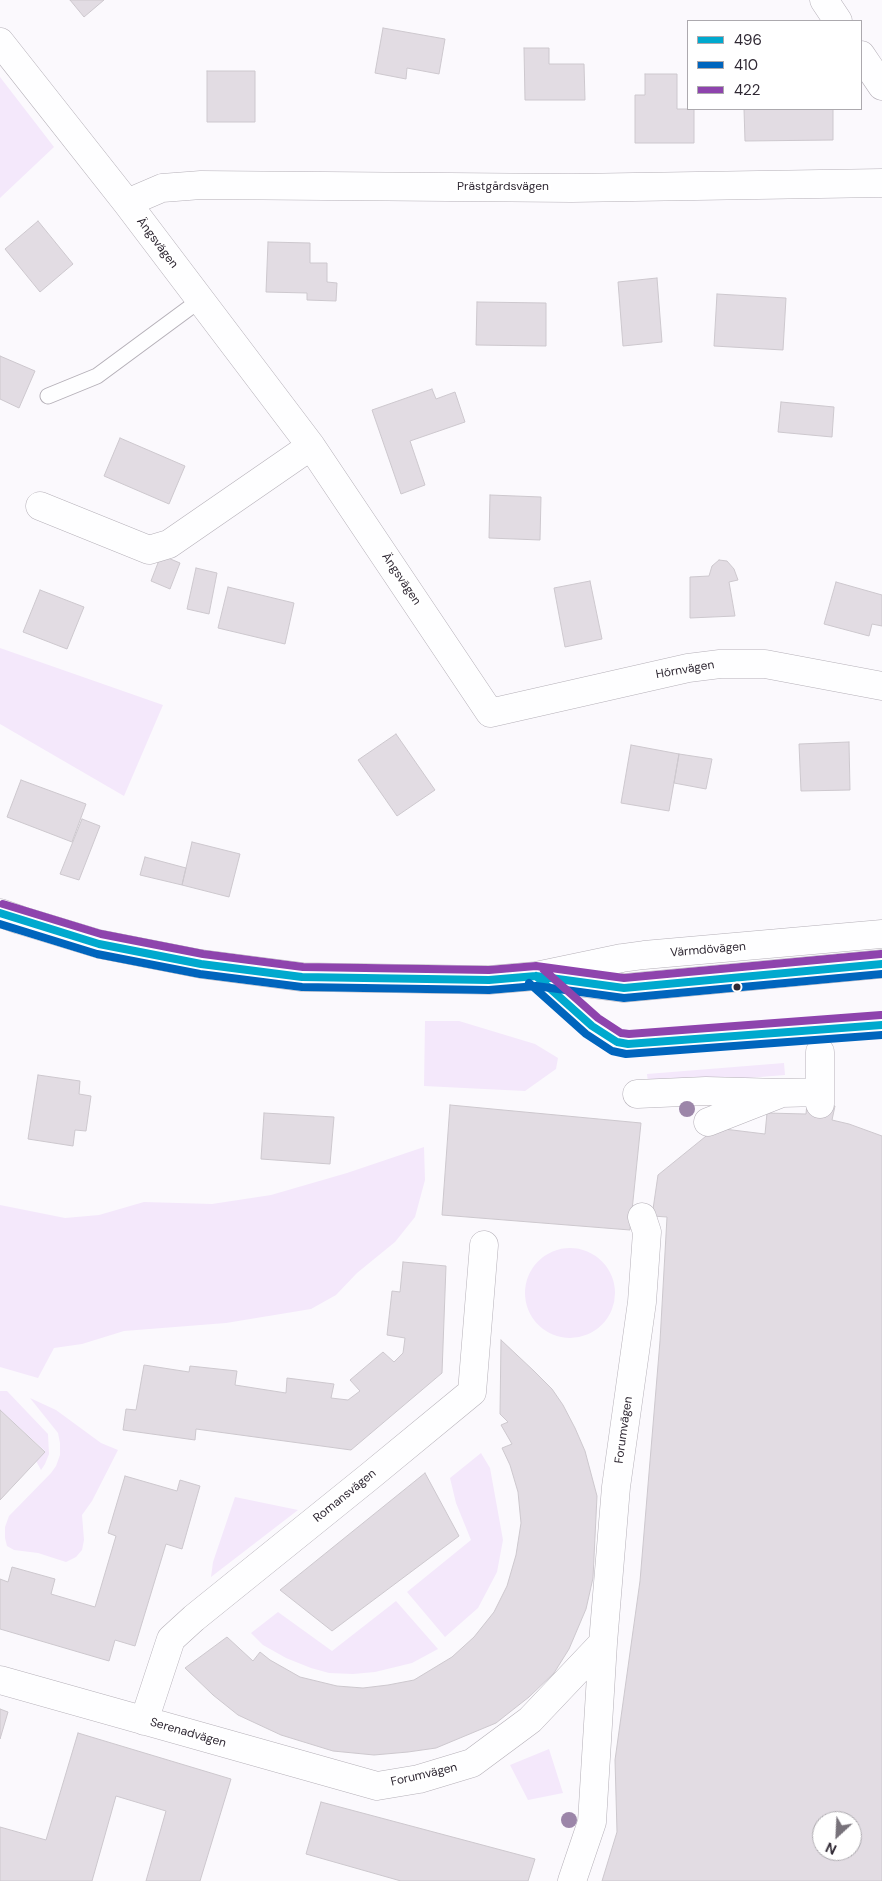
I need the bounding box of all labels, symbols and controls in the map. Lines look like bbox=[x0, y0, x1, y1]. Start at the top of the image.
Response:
legend bbox=[687, 20, 862, 110]
text: 496 bbox=[734, 30, 762, 50]
text: 410 bbox=[734, 55, 758, 75]
text: 422 bbox=[734, 80, 760, 100]
street label: Prästgårdsvägen bbox=[457, 180, 549, 194]
street label: Ängsvägen bbox=[133, 215, 181, 271]
street label: Ängsvägen bbox=[378, 550, 424, 608]
street label: Hörnvägen bbox=[655, 658, 715, 682]
street label: Värmdövägen bbox=[669, 940, 747, 960]
unlabelled marker bbox=[732, 982, 742, 992]
street label: Forumvägen bbox=[612, 1395, 636, 1465]
street label: Romansvägen bbox=[311, 1466, 379, 1526]
street label: Serenadvägen bbox=[148, 1715, 228, 1751]
street label: Forumvägen bbox=[389, 1760, 459, 1790]
north arrow bbox=[812, 1811, 862, 1861]
text: N bbox=[823, 1838, 840, 1859]

